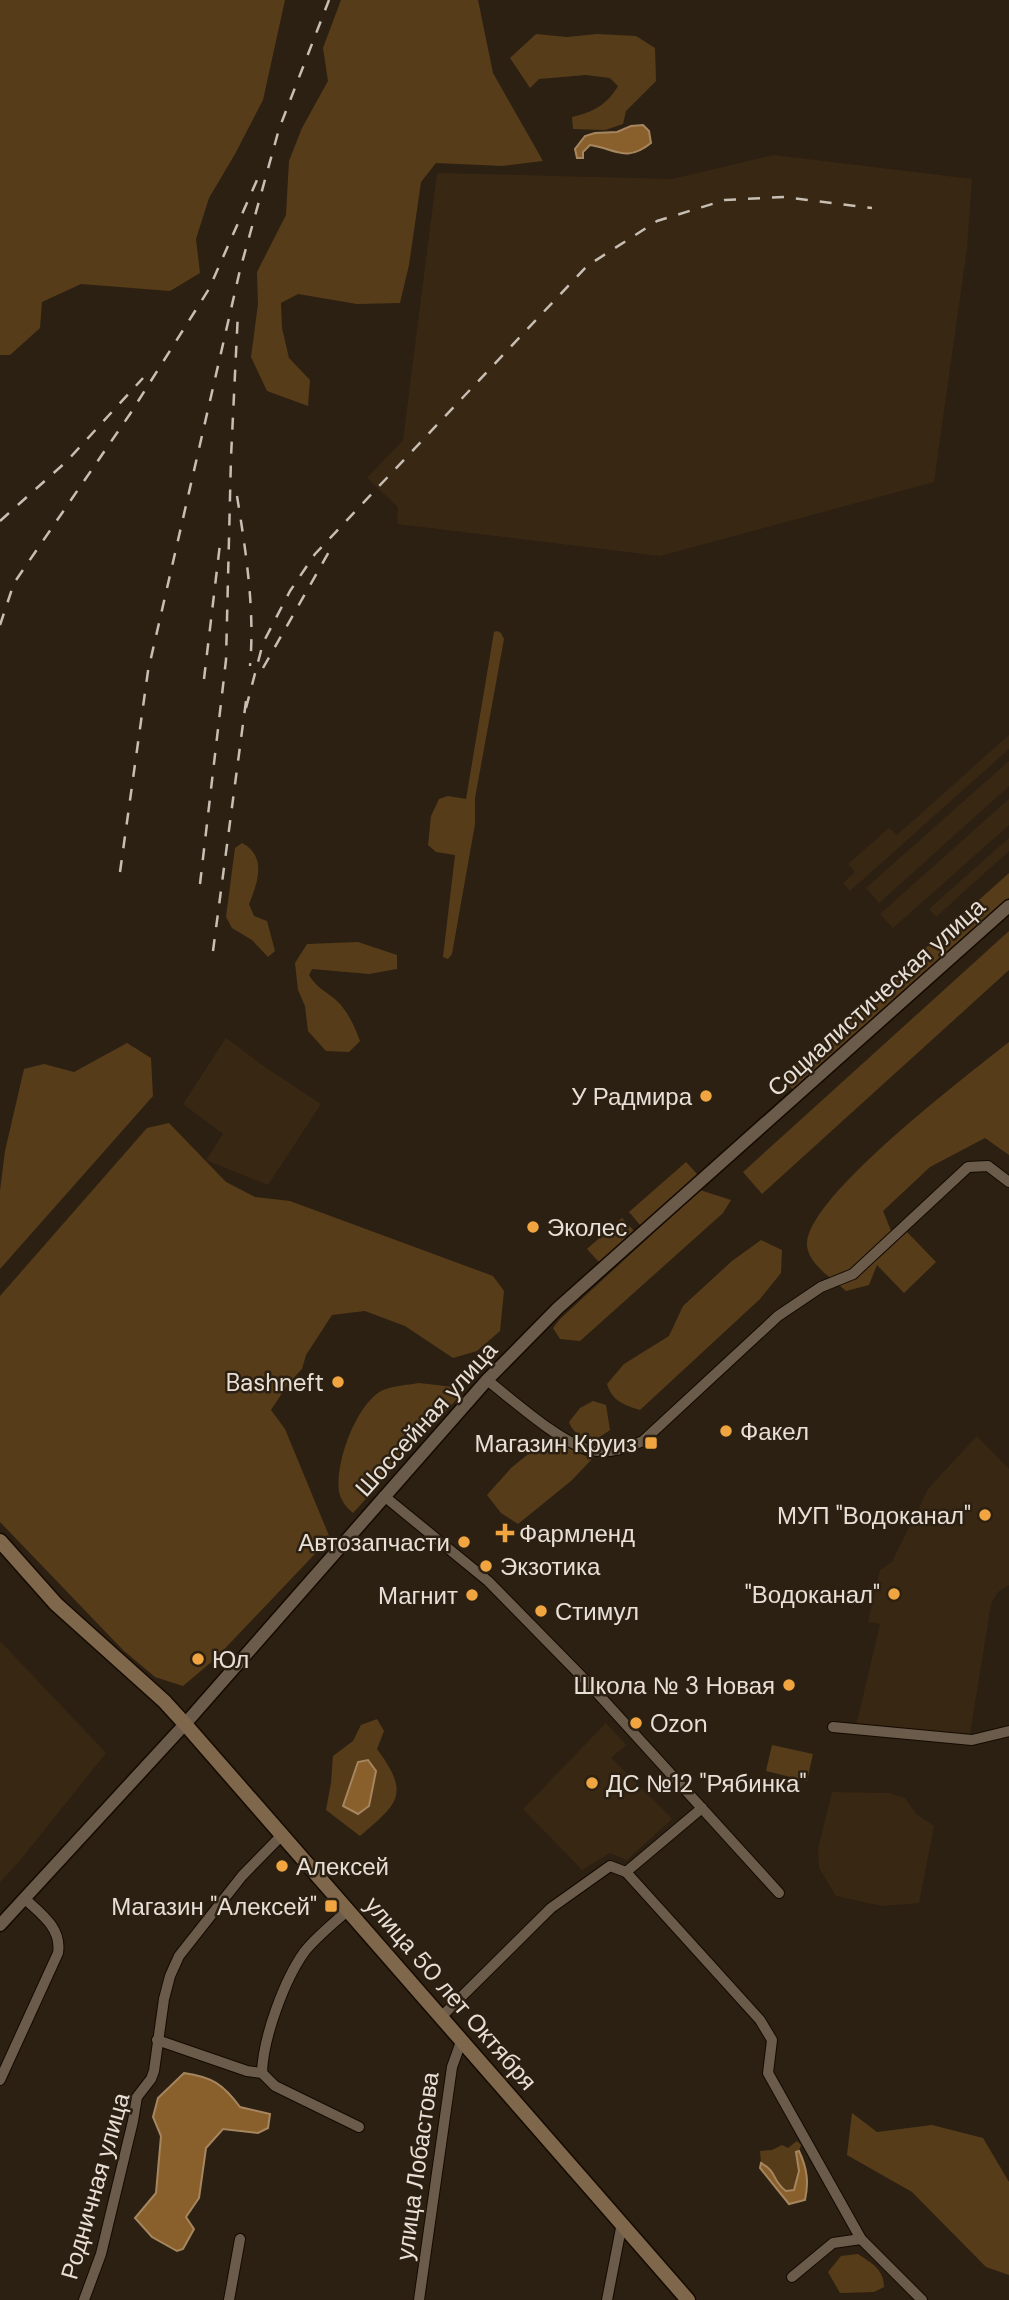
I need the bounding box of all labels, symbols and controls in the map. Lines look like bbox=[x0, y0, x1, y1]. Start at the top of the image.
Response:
street label: Социалистическая улица bbox=[761, 891, 992, 1103]
place label: У Радмира bbox=[571, 1081, 693, 1112]
marker: У Радмира bbox=[698, 1088, 714, 1104]
place label: Эколес bbox=[547, 1212, 627, 1243]
marker: Эколес bbox=[525, 1219, 541, 1235]
street label: Шоссейная улица bbox=[348, 1335, 504, 1503]
place label: Bashneft bbox=[226, 1367, 324, 1398]
marker: Bashneft bbox=[330, 1374, 346, 1390]
place label: Факел bbox=[740, 1416, 809, 1447]
marker: Факел bbox=[718, 1423, 734, 1439]
place label: Магазин Круиз bbox=[475, 1428, 637, 1459]
marker: Магазин Круиз bbox=[643, 1435, 659, 1451]
place label: МУП "Водоканал" bbox=[777, 1500, 971, 1531]
marker: МУП "Водоканал" bbox=[977, 1507, 993, 1523]
place label: Фармленд bbox=[519, 1518, 635, 1549]
marker: Фармленд bbox=[497, 1525, 513, 1541]
place label: Автозапчасти bbox=[298, 1527, 450, 1558]
marker: Автозапчасти bbox=[456, 1534, 472, 1550]
place label: Экзотика bbox=[500, 1551, 601, 1582]
marker: Экзотика bbox=[478, 1558, 494, 1574]
place label: "Водоканал" bbox=[745, 1579, 880, 1610]
place label: Магнит bbox=[378, 1580, 458, 1611]
marker: "Водоканал" bbox=[886, 1586, 902, 1602]
marker: Магнит bbox=[464, 1587, 480, 1603]
place label: Стимул bbox=[555, 1596, 639, 1627]
marker: Стимул bbox=[533, 1603, 549, 1619]
place label: Юл bbox=[212, 1644, 249, 1675]
marker: Юл bbox=[190, 1651, 206, 1667]
place label: Школа № 3 Новая bbox=[573, 1670, 775, 1701]
marker: Школа № 3 Новая bbox=[781, 1677, 797, 1693]
place label: Ozon bbox=[650, 1708, 708, 1739]
marker: Ozon bbox=[628, 1715, 644, 1731]
place label: ДС №12 "Рябинка" bbox=[606, 1768, 806, 1799]
marker: ДС №12 "Рябинка" bbox=[584, 1775, 600, 1791]
place label: Алексей bbox=[296, 1851, 389, 1882]
marker: Алексей bbox=[274, 1858, 290, 1874]
street label: улица 50 лет Октября bbox=[358, 1890, 544, 2096]
place label: Магазин "Алексей" bbox=[111, 1891, 317, 1922]
marker: Магазин "Алексей" bbox=[323, 1898, 339, 1914]
street label: улица Лобастова bbox=[388, 2069, 446, 2262]
street label: Родничная улица bbox=[54, 2088, 137, 2283]

